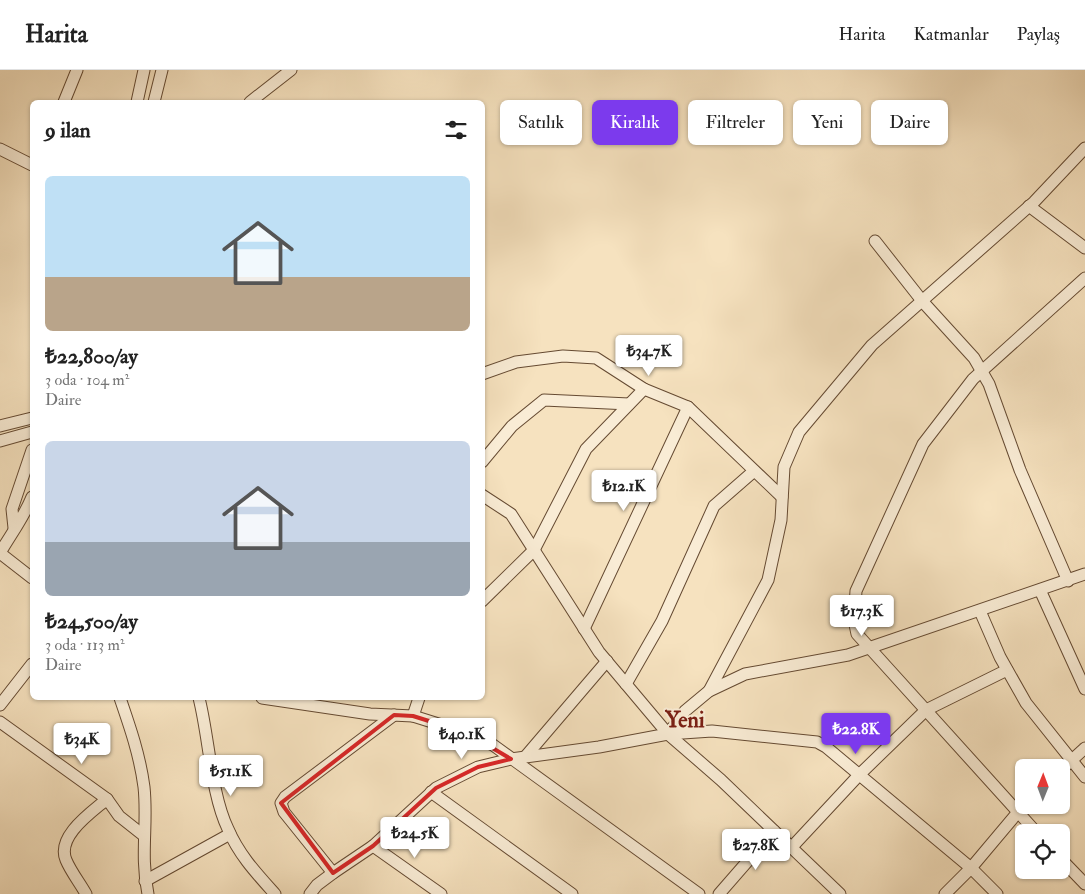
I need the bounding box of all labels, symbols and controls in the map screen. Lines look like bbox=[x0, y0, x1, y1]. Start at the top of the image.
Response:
text: Harita bbox=[25, 19, 88, 50]
text: Harita bbox=[839, 23, 885, 46]
text: Katmanlar bbox=[913, 23, 989, 46]
text: Paylaş bbox=[1017, 23, 1060, 46]
chip: Satılık bbox=[500, 100, 582, 145]
chip: Kiralık bbox=[592, 100, 678, 145]
chip: Filtreler bbox=[688, 100, 783, 145]
chip: Yeni bbox=[793, 100, 861, 145]
chip: Daire bbox=[871, 100, 948, 145]
icon: filters bbox=[442, 116, 470, 144]
text: 9 ilan bbox=[45, 117, 91, 144]
icon: home bbox=[213, 208, 303, 298]
pin: ₺34.7K bbox=[608, 334, 690, 377]
text: ₺34.7K bbox=[626, 341, 672, 361]
text: ₺22,800/ay bbox=[45, 343, 138, 370]
text: 3 oda · 104 m² bbox=[45, 370, 129, 390]
text: Daire bbox=[45, 390, 81, 410]
pin: ₺12.1K bbox=[583, 470, 665, 512]
icon: home bbox=[213, 473, 303, 563]
text: ₺12.1K bbox=[603, 476, 645, 496]
pin: ₺17.3K bbox=[821, 594, 903, 637]
text: ₺17.3K bbox=[841, 601, 883, 621]
text: ₺24,500/ay bbox=[45, 608, 138, 635]
text: 3 oda · 113 m² bbox=[45, 635, 124, 655]
text: Daire bbox=[45, 655, 81, 675]
district label: Yeni bbox=[664, 706, 705, 734]
pin: ₺22.8K bbox=[815, 712, 897, 755]
pin: ₺40.1K bbox=[421, 718, 503, 760]
text: ₺22.8K bbox=[832, 719, 880, 739]
pin: ₺34K bbox=[52, 722, 112, 765]
text: ₺40.1K bbox=[439, 724, 485, 744]
text: ₺34K bbox=[64, 729, 100, 749]
pin: ₺51.1K bbox=[190, 754, 272, 797]
north arrow bbox=[1015, 759, 1070, 814]
map controls bbox=[1015, 759, 1070, 879]
text: ₺51.1K bbox=[210, 761, 252, 781]
pin: ₺24.5K bbox=[374, 816, 456, 859]
text: ₺24.5K bbox=[391, 823, 439, 843]
button: locate bbox=[1015, 824, 1070, 879]
pin: ₺27.8K bbox=[715, 828, 797, 871]
text: ₺27.8K bbox=[733, 835, 779, 855]

